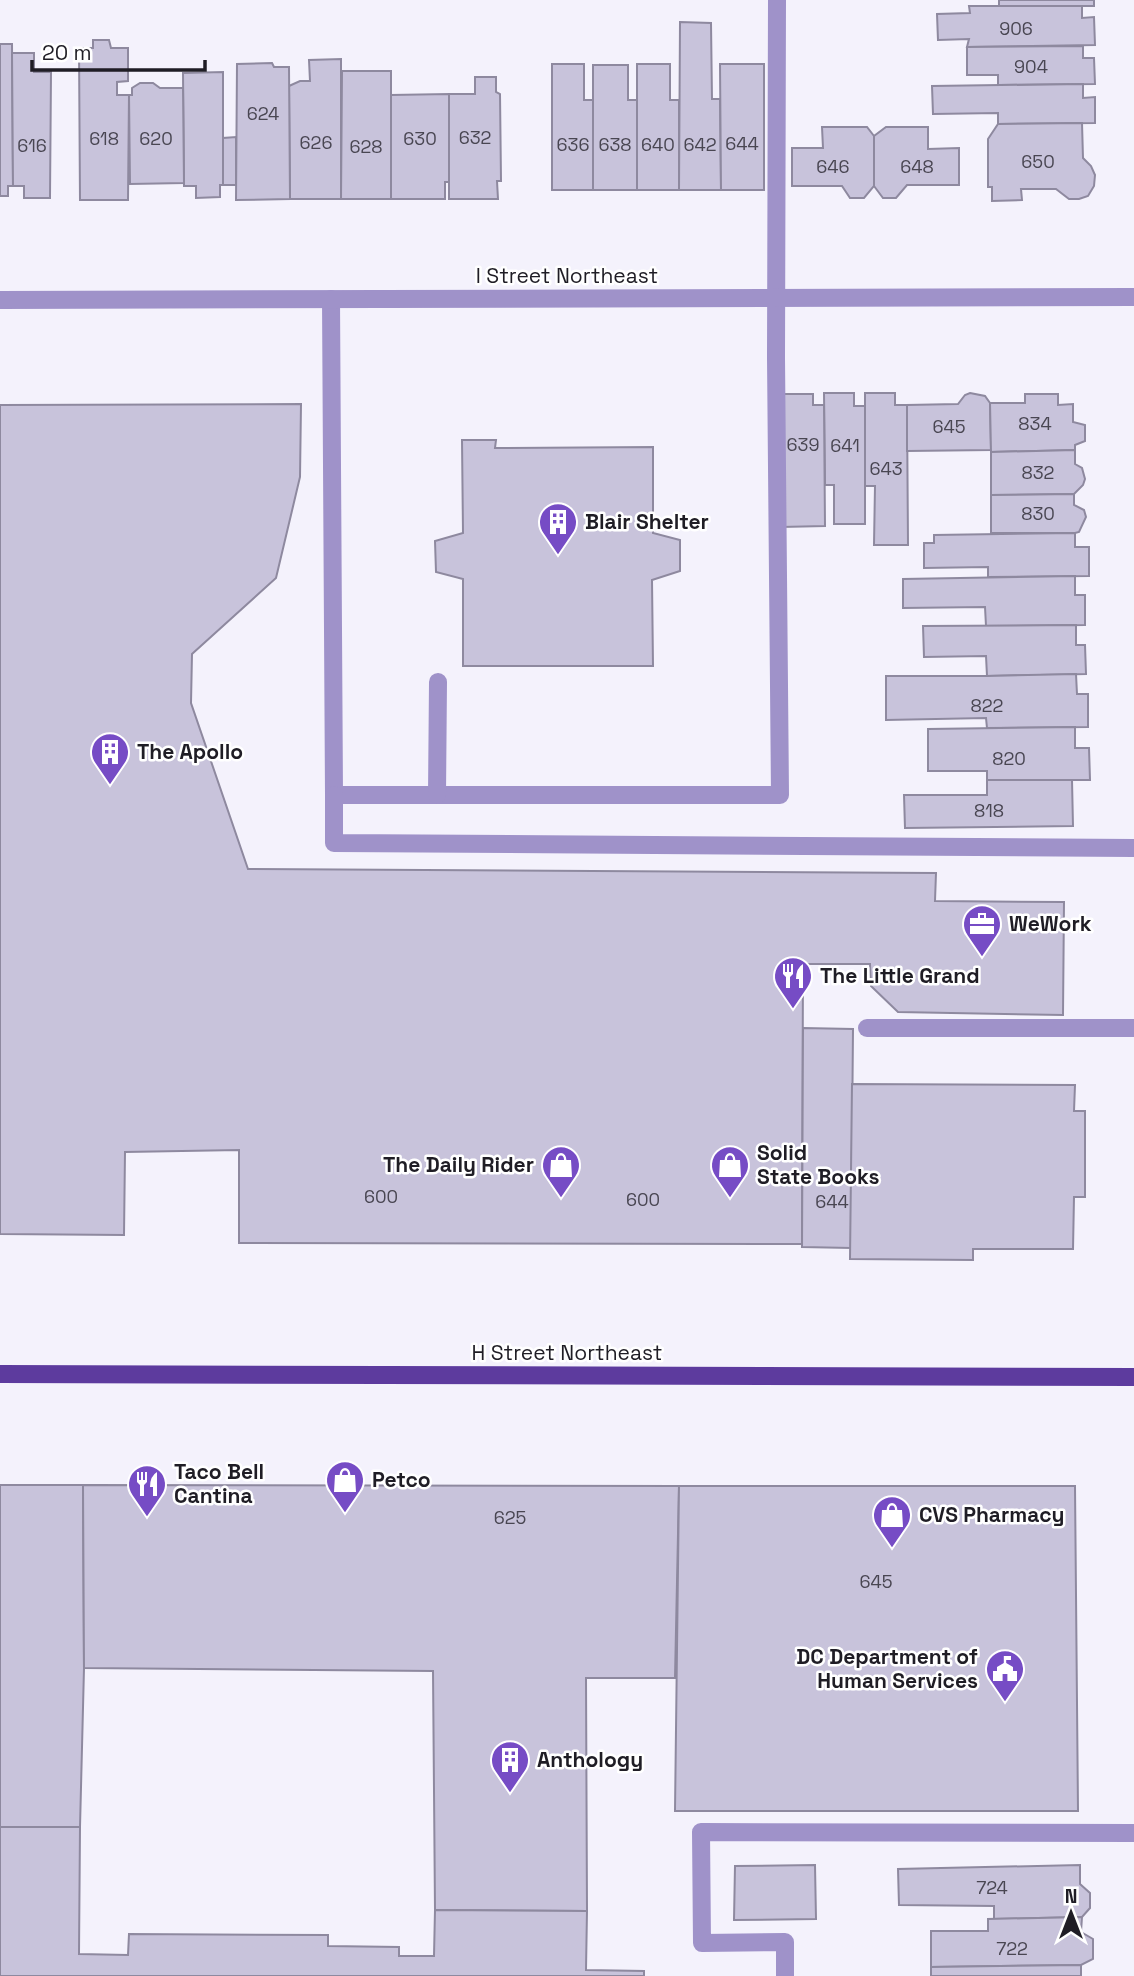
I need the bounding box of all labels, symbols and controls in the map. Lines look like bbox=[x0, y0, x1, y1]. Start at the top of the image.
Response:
house number: 906 bbox=[999, 17, 1033, 40]
scale bar bbox=[32, 28, 205, 72]
text: 20 m bbox=[42, 39, 92, 66]
house number: 904 bbox=[1014, 55, 1048, 78]
house number: 624 bbox=[247, 102, 279, 125]
house number: 632 bbox=[459, 126, 491, 149]
house number: 618 bbox=[89, 127, 119, 150]
house number: 620 bbox=[139, 127, 173, 150]
house number: 630 bbox=[403, 127, 437, 150]
house number: 626 bbox=[300, 131, 332, 154]
house number: 644 bbox=[725, 132, 759, 155]
house number: 636 bbox=[557, 133, 589, 156]
house number: 638 bbox=[598, 133, 632, 156]
house number: 640 bbox=[641, 133, 675, 156]
house number: 642 bbox=[683, 133, 717, 156]
house number: 616 bbox=[17, 134, 47, 157]
house number: 628 bbox=[349, 135, 383, 158]
house number: 650 bbox=[1021, 150, 1055, 173]
house number: 646 bbox=[816, 155, 850, 178]
house number: 648 bbox=[900, 155, 934, 178]
street label: I Street Northeast bbox=[476, 262, 658, 289]
house number: 834 bbox=[1018, 412, 1052, 435]
house number: 645 bbox=[932, 415, 966, 438]
house number: 639 bbox=[787, 433, 819, 456]
house number: 641 bbox=[830, 434, 860, 457]
house number: 643 bbox=[869, 457, 903, 480]
house number: 832 bbox=[1022, 461, 1054, 484]
building icon: Blair Shelter bbox=[537, 501, 579, 556]
house number: 830 bbox=[1021, 502, 1055, 525]
place label: Blair Shelter bbox=[585, 508, 709, 535]
house number: 822 bbox=[971, 694, 1003, 717]
building icon: The Apollo bbox=[89, 731, 131, 786]
place label: The Apollo bbox=[137, 738, 243, 765]
house number: 820 bbox=[992, 747, 1026, 770]
house number: 818 bbox=[974, 799, 1004, 822]
office icon: WeWork bbox=[961, 903, 1003, 958]
place label: WeWork bbox=[1009, 910, 1092, 937]
restaurant icon: The Little Grand bbox=[772, 955, 814, 1010]
place label: The Little Grand bbox=[820, 962, 980, 989]
place label: Solid State Books bbox=[757, 1139, 880, 1190]
shop icon: The Daily Rider bbox=[540, 1144, 582, 1199]
shop icon: Solid State Books bbox=[709, 1144, 751, 1199]
place label: The Daily Rider bbox=[383, 1151, 534, 1178]
house number: 600 bbox=[364, 1185, 398, 1208]
house number: 600 bbox=[626, 1188, 660, 1211]
house number: 644 bbox=[815, 1190, 849, 1213]
street label: H Street Northeast bbox=[471, 1339, 663, 1366]
place label: Taco Bell Cantina bbox=[174, 1458, 264, 1509]
shop icon: Petco bbox=[324, 1459, 366, 1514]
restaurant icon: Taco Bell Cantina bbox=[126, 1463, 168, 1518]
place label: Petco bbox=[372, 1466, 431, 1493]
shop icon: CVS Pharmacy bbox=[871, 1494, 913, 1549]
place label: CVS Pharmacy bbox=[919, 1501, 1064, 1528]
house number: 625 bbox=[494, 1506, 526, 1529]
house number: 645 bbox=[859, 1570, 893, 1593]
place label: DC Department of Human Services bbox=[796, 1643, 978, 1694]
public building icon: DC Department of Human Services bbox=[984, 1648, 1026, 1703]
building icon: Anthology bbox=[489, 1739, 531, 1794]
place label: Anthology bbox=[537, 1746, 643, 1773]
house number: 724 bbox=[976, 1876, 1008, 1899]
north arrow bbox=[1036, 1878, 1106, 1948]
text: N bbox=[1065, 1884, 1077, 1909]
house number: 722 bbox=[996, 1937, 1028, 1960]

